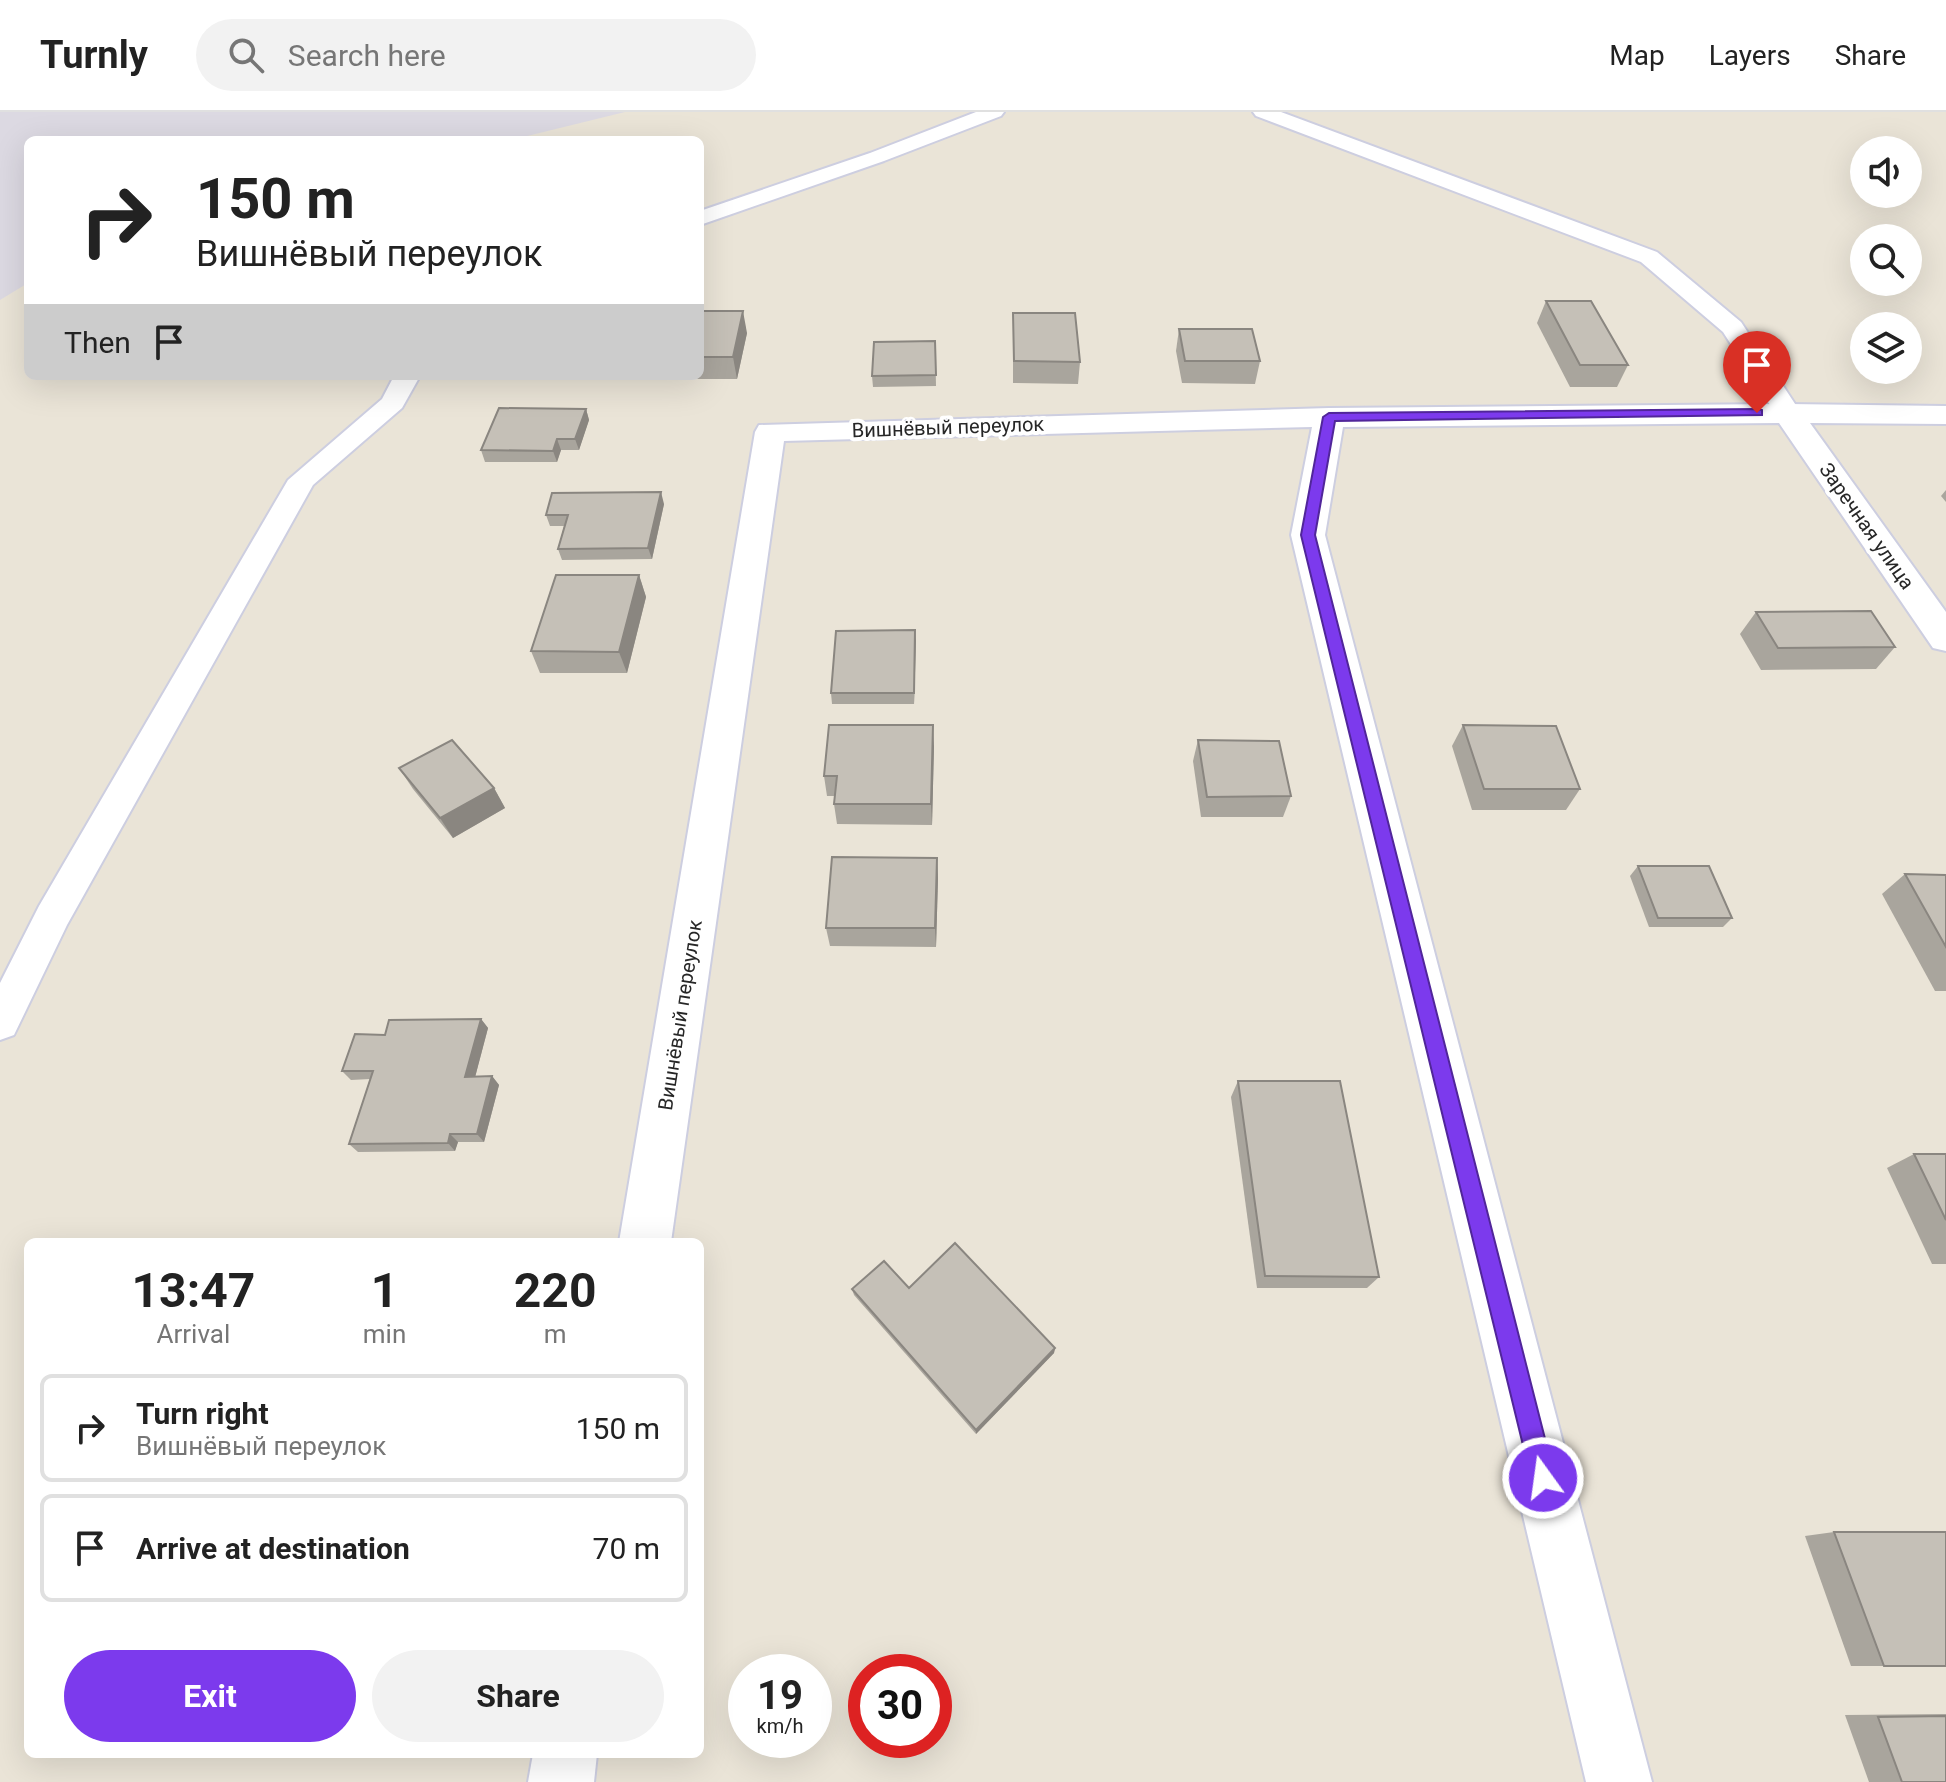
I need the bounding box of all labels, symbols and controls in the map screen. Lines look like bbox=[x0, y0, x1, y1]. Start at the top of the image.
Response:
search box bbox=[196, 19, 756, 91]
text: Turnly bbox=[40, 33, 148, 77]
icon: search bbox=[224, 33, 268, 77]
text: Search here bbox=[288, 38, 446, 73]
text: Map bbox=[1609, 39, 1665, 72]
text: Layers bbox=[1709, 39, 1791, 72]
text: Share bbox=[1835, 39, 1906, 72]
map controls bbox=[1850, 136, 1922, 384]
button: sound bbox=[1850, 136, 1922, 208]
text: 150 m bbox=[196, 166, 355, 232]
icon: right bbox=[64, 168, 168, 272]
button: search bbox=[1850, 224, 1922, 296]
text: Вишнёвый переулок bbox=[196, 233, 542, 275]
button: layers bbox=[1850, 312, 1922, 384]
icon: arrive bbox=[147, 320, 191, 364]
text: Then bbox=[64, 325, 131, 360]
pin bbox=[1723, 331, 1791, 413]
icon: arrive bbox=[1735, 343, 1779, 387]
street label: Вишнёвый переулок bbox=[851, 412, 1045, 442]
street label: Заречная улица bbox=[1815, 458, 1919, 594]
street label: Вишнёвый переулок bbox=[653, 918, 707, 1112]
text: 13:47 bbox=[132, 1262, 255, 1319]
text: 1 bbox=[371, 1262, 398, 1319]
text: 220 bbox=[514, 1262, 596, 1319]
text: Arrival bbox=[157, 1319, 230, 1349]
text: min bbox=[363, 1319, 406, 1349]
text: m bbox=[544, 1319, 567, 1349]
text: Turn right bbox=[136, 1396, 269, 1431]
icon: right bbox=[68, 1406, 112, 1450]
text: 150 m bbox=[576, 1411, 660, 1446]
text: Вишнёвый переулок bbox=[136, 1431, 386, 1461]
position arrow bbox=[1501, 1436, 1585, 1520]
icon: arrive bbox=[68, 1526, 112, 1570]
text: Arrive at destination bbox=[136, 1531, 410, 1566]
text: 70 m bbox=[593, 1531, 660, 1566]
button: Exit bbox=[64, 1650, 356, 1742]
button: Share bbox=[372, 1650, 664, 1742]
speed limit sign: 30 bbox=[848, 1654, 952, 1758]
text: 19 bbox=[757, 1672, 803, 1719]
text: km/h bbox=[757, 1714, 803, 1738]

